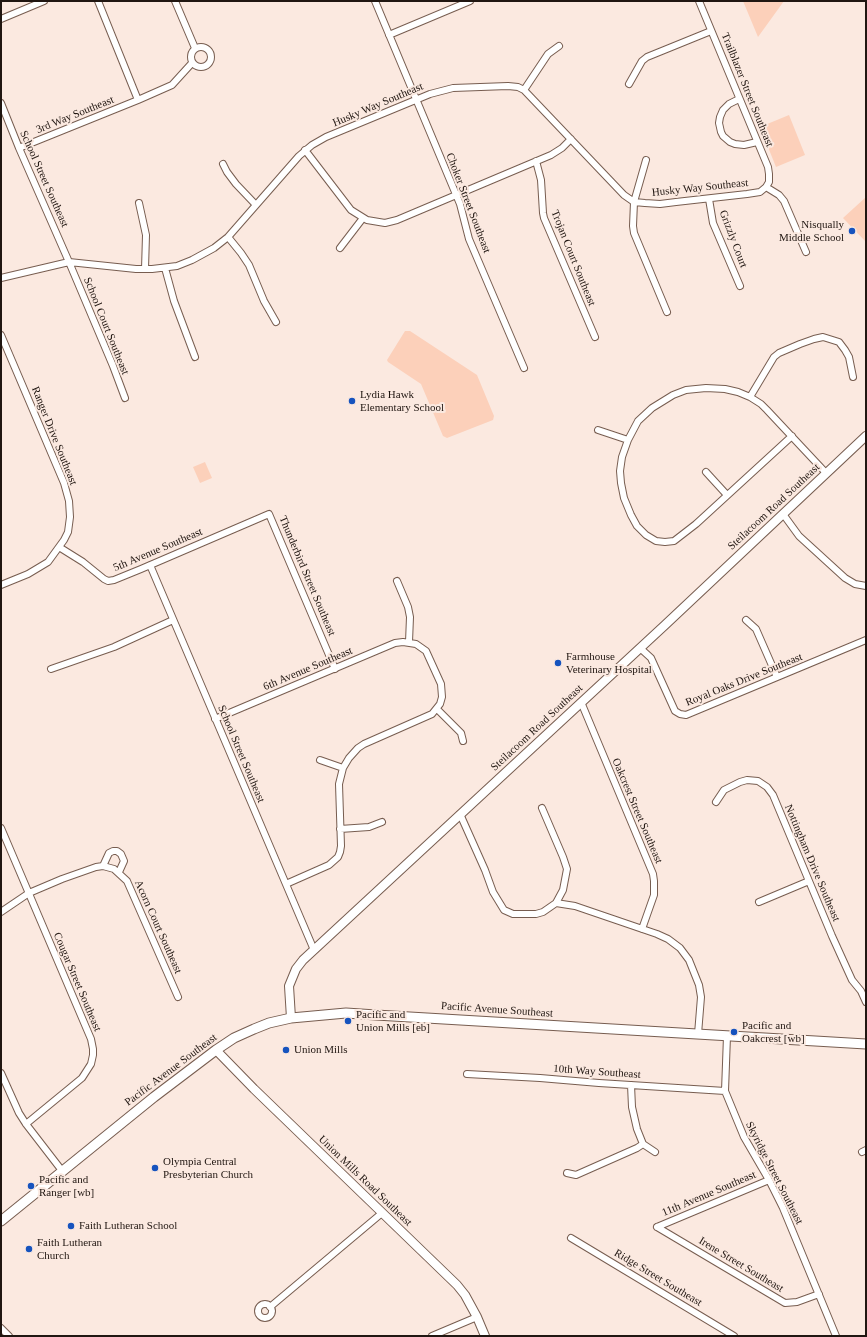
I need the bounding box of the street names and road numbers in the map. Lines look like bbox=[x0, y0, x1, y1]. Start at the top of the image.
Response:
street label: Trailblazer Street Southeast bbox=[718, 31, 776, 149]
street label: Husky Way Southeast bbox=[331, 80, 425, 130]
street label: 3rd Way Southeast bbox=[34, 93, 116, 137]
street label: School Street Southeast bbox=[17, 129, 71, 229]
street label: Choker Street Southeast bbox=[443, 151, 493, 255]
street label: Husky Way Southeast bbox=[651, 176, 749, 200]
street label: Trojan Court Southeast bbox=[548, 208, 598, 308]
street label: Grizzly Court bbox=[716, 208, 750, 270]
street label: School Court Southeast bbox=[80, 275, 132, 377]
street label: Ranger Drive Southeast bbox=[28, 385, 80, 487]
street label: Steilacoom Road Southeast bbox=[725, 461, 823, 553]
street label: Thunderbird Street Southeast bbox=[276, 514, 338, 638]
street label: 5th Avenue Southeast bbox=[111, 525, 205, 575]
street label: 6th Avenue Southeast bbox=[261, 644, 355, 694]
street label: Royal Oaks Drive Southeast bbox=[684, 650, 804, 710]
street label: Steilacoom Road Southeast bbox=[488, 682, 586, 774]
street label: School Street Southeast bbox=[215, 703, 267, 805]
street label: Oakcrest Street Southeast bbox=[609, 756, 665, 866]
street label: Nottingham Drive Southeast bbox=[781, 802, 843, 924]
street label: Acorn Court Southeast bbox=[131, 878, 185, 976]
street label: Cougar Street Southeast bbox=[50, 930, 104, 1034]
street label: Pacific Avenue Southeast bbox=[441, 1000, 553, 1020]
street label: Pacific Avenue Southeast bbox=[122, 1031, 220, 1109]
street label: 10th Way Southeast bbox=[553, 1062, 641, 1082]
street label: Skyridge Street Southeast bbox=[742, 1119, 806, 1227]
street label: Union Mills Road Southeast bbox=[315, 1133, 415, 1229]
street label: 11th Avenue Southeast bbox=[660, 1168, 758, 1220]
street label: Irene Street Southeast bbox=[696, 1234, 786, 1296]
street label: Ridge Street Southeast bbox=[612, 1247, 704, 1309]

